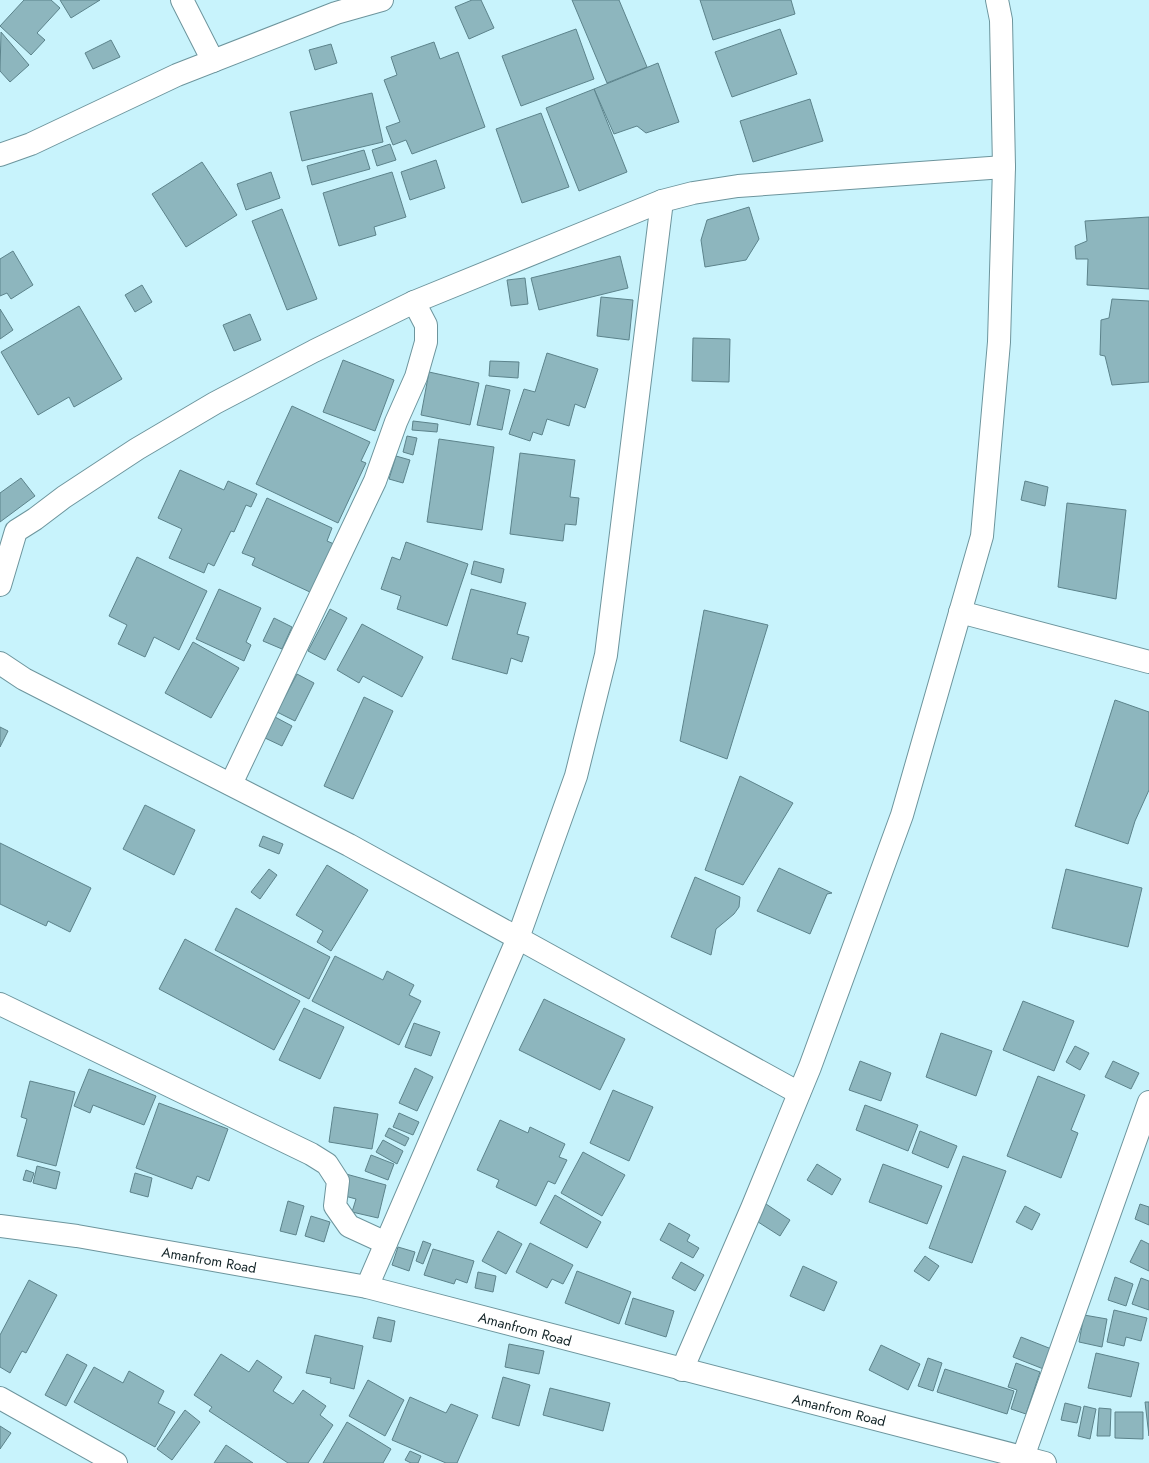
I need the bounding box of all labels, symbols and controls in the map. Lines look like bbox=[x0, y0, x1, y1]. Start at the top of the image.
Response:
street label: Amanfrom Road bbox=[160, 1242, 258, 1278]
street label: Amanfrom Road bbox=[476, 1307, 574, 1351]
street label: Amanfrom Road bbox=[790, 1389, 888, 1431]

